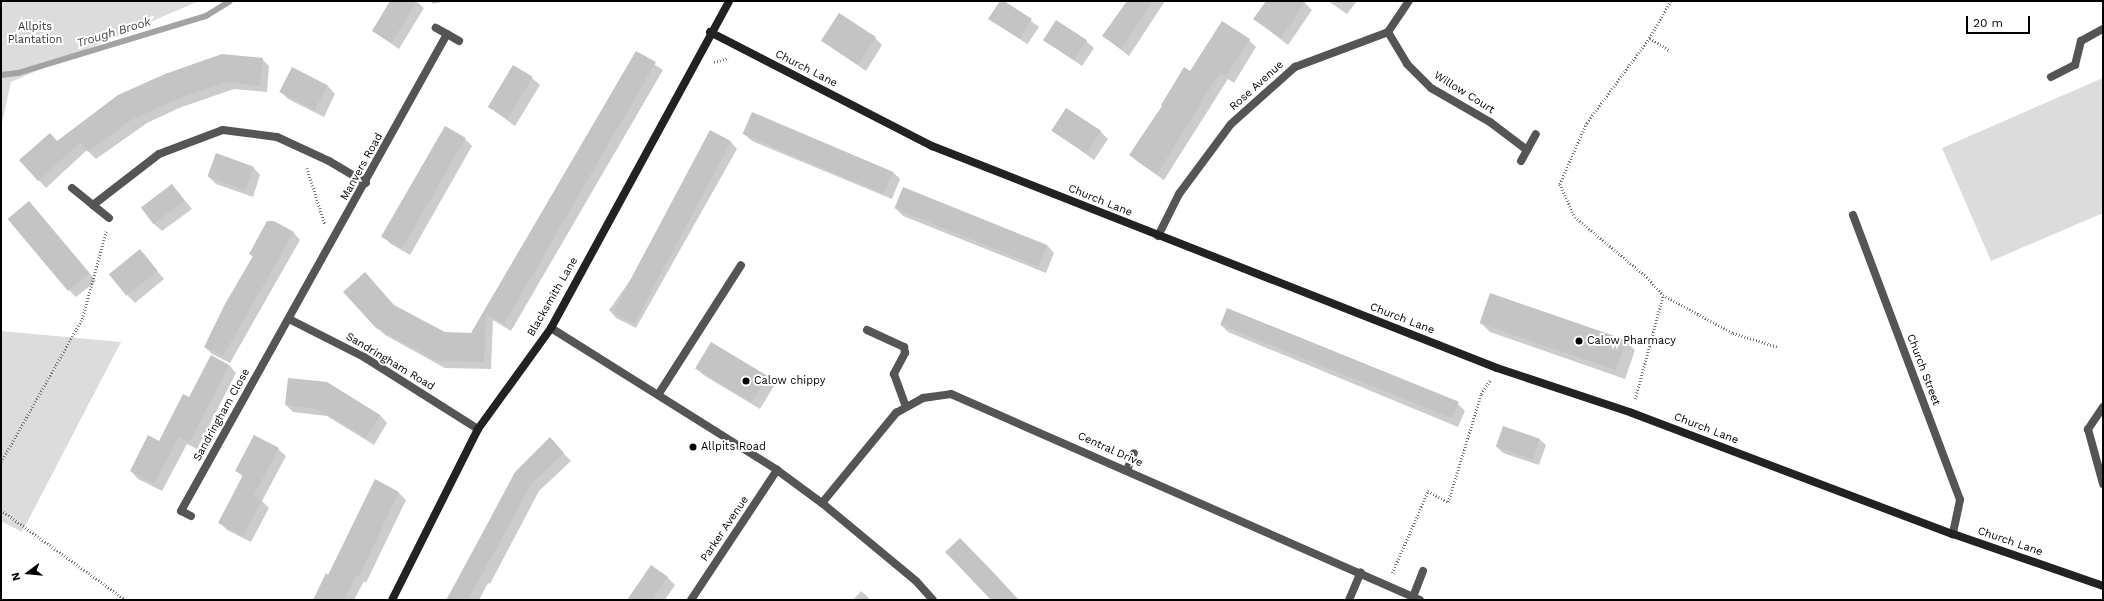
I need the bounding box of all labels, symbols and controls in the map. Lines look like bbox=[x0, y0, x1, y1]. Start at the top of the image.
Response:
scale bar bbox=[1968, 8, 2032, 34]
water label: Trough Brook bbox=[75, 15, 153, 51]
text: 20 m bbox=[1973, 16, 2003, 30]
park label: Allpits Plantation bbox=[8, 21, 62, 47]
street label: Church Lane bbox=[773, 48, 839, 90]
street label: Rose Avenue bbox=[1227, 58, 1287, 114]
street label: Willow Court bbox=[1431, 69, 1497, 117]
street label: Manvers Road bbox=[338, 131, 386, 203]
street label: Church Lane bbox=[1066, 182, 1134, 220]
street label: Blacksmith Lane bbox=[525, 255, 581, 339]
street label: Church Lane bbox=[1368, 301, 1436, 337]
street label: Sandringham Road bbox=[343, 330, 437, 394]
street label: Church Street bbox=[1903, 332, 1943, 408]
place label: Calow Pharmacy bbox=[1587, 334, 1676, 348]
marker: Calow Pharmacy bbox=[1574, 336, 1584, 346]
street label: Sandringham Close bbox=[191, 366, 253, 464]
place label: Calow chippy bbox=[754, 374, 826, 388]
marker: Calow chippy bbox=[741, 376, 751, 386]
street label: Church Lane bbox=[1672, 411, 1740, 447]
street label: Central Drive bbox=[1075, 430, 1145, 470]
place label: Allpits Road bbox=[701, 440, 766, 454]
marker: Allpits Road bbox=[688, 442, 698, 452]
street label: Parker Avenue bbox=[698, 493, 752, 565]
street label: Church Lane bbox=[1976, 525, 2044, 559]
north arrow bbox=[8, 553, 48, 593]
text: N bbox=[9, 571, 23, 582]

